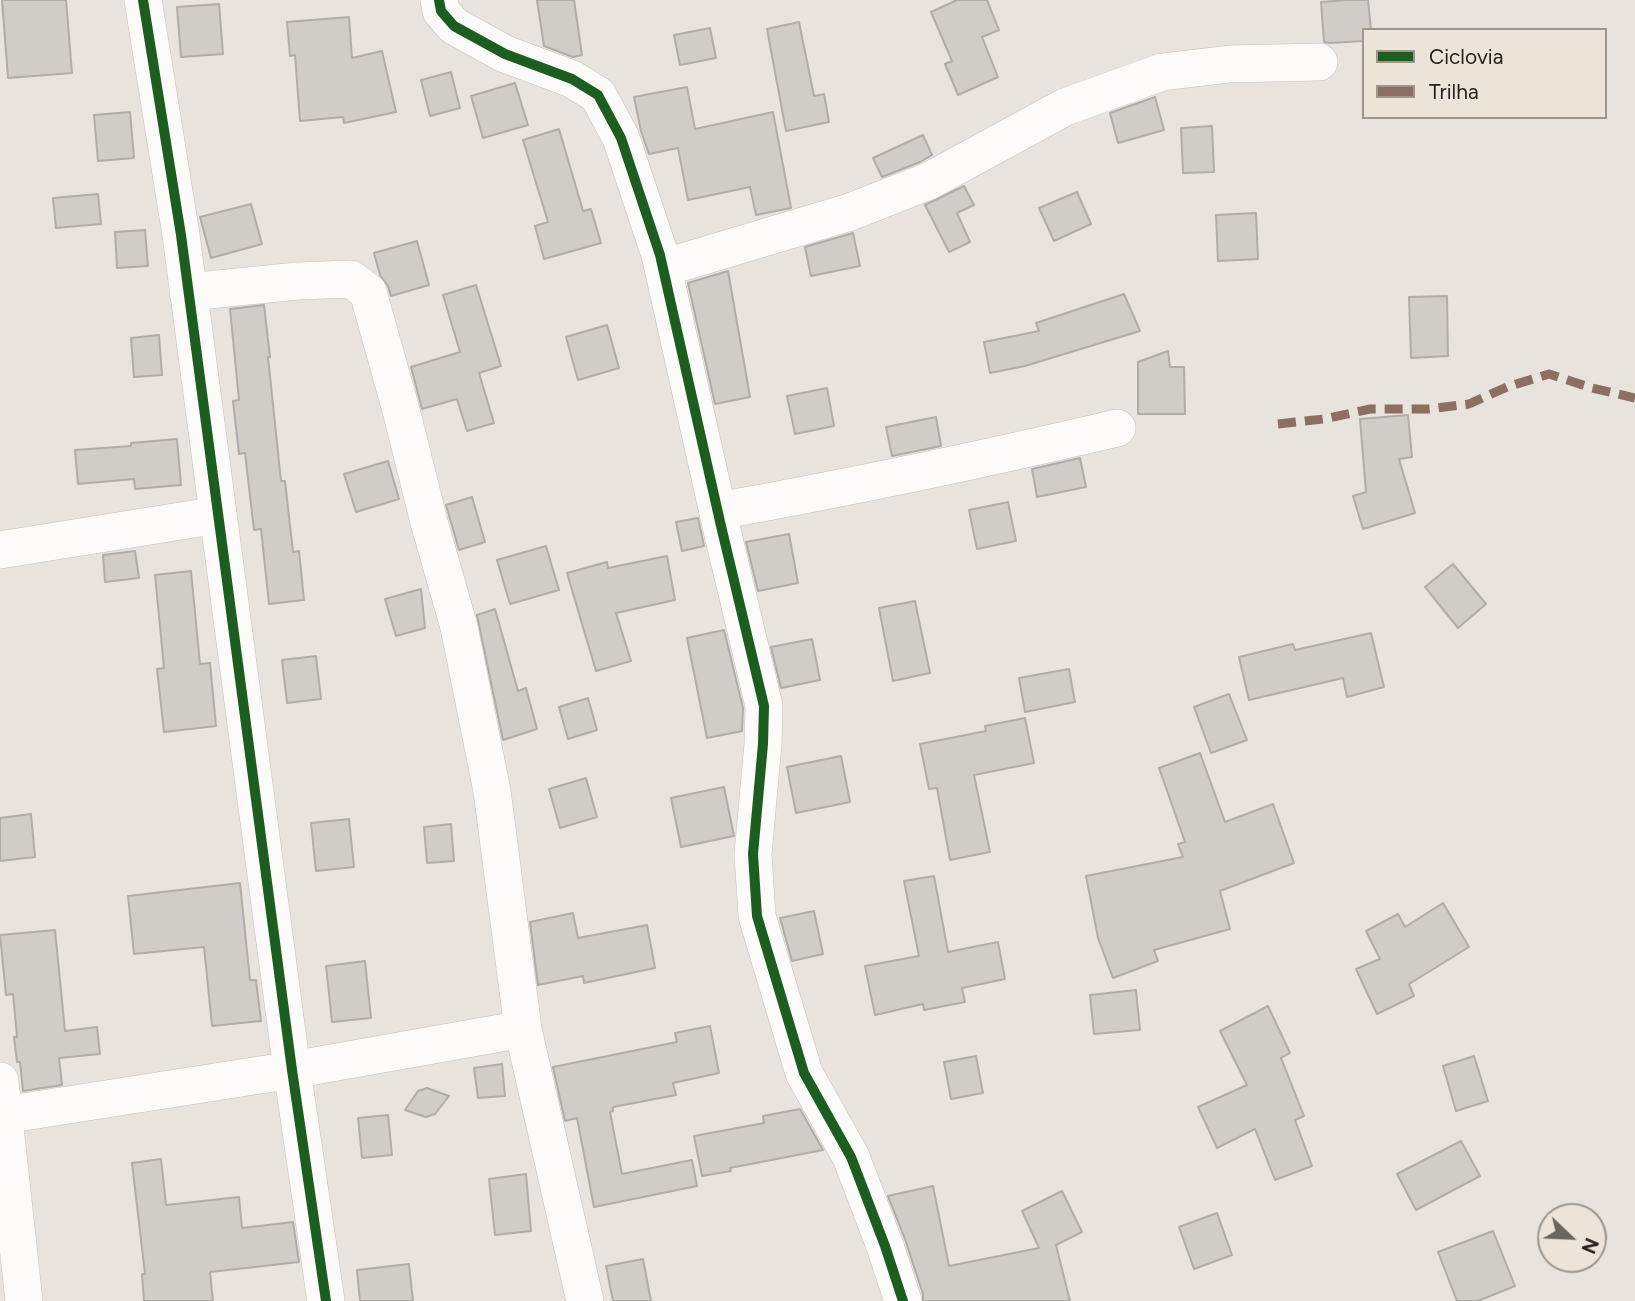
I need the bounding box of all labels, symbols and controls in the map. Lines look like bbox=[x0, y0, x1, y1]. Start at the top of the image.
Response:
legend bbox=[1362, 28, 1607, 119]
text: Ciclovia bbox=[1429, 44, 1503, 69]
text: Trilha bbox=[1429, 79, 1479, 104]
north arrow bbox=[1537, 1203, 1607, 1273]
text: N bbox=[1576, 1234, 1603, 1257]

